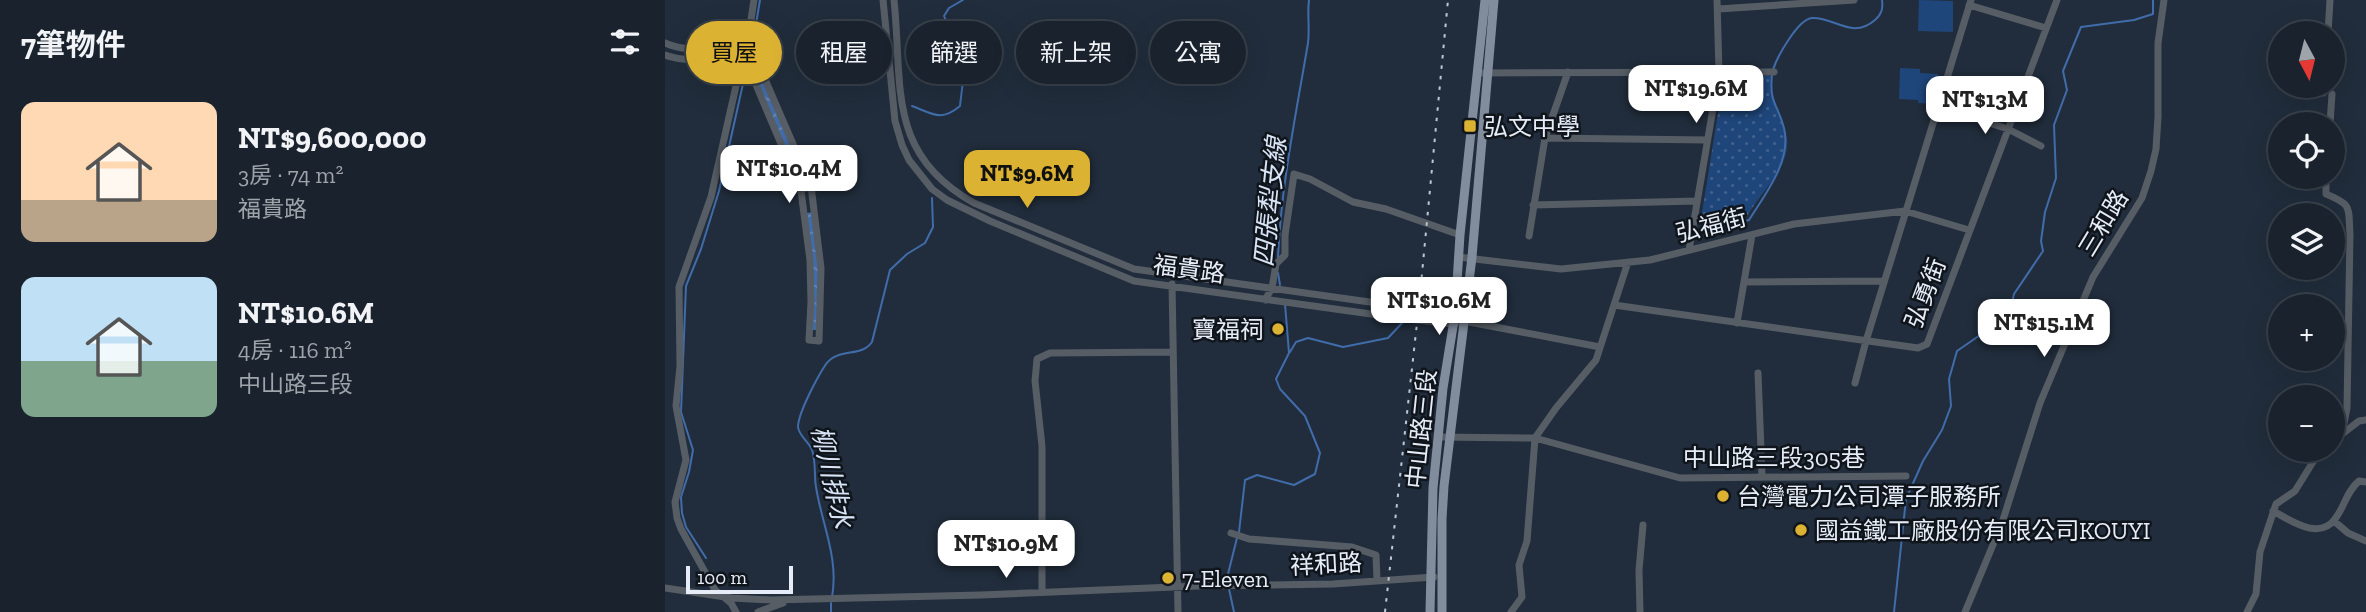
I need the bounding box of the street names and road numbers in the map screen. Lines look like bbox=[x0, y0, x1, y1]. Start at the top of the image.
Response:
street label: 三和路 bbox=[2072, 185, 2134, 261]
street label: 弘福街 bbox=[1673, 202, 1749, 248]
street label: 福貴路 bbox=[1151, 250, 1227, 288]
street label: 弘勇街 bbox=[1899, 254, 1951, 332]
street label: 中山路三段 bbox=[1400, 368, 1442, 490]
street label: 中山路三段305巷 bbox=[1683, 443, 1865, 472]
street label: 祥和路 bbox=[1289, 548, 1363, 580]

